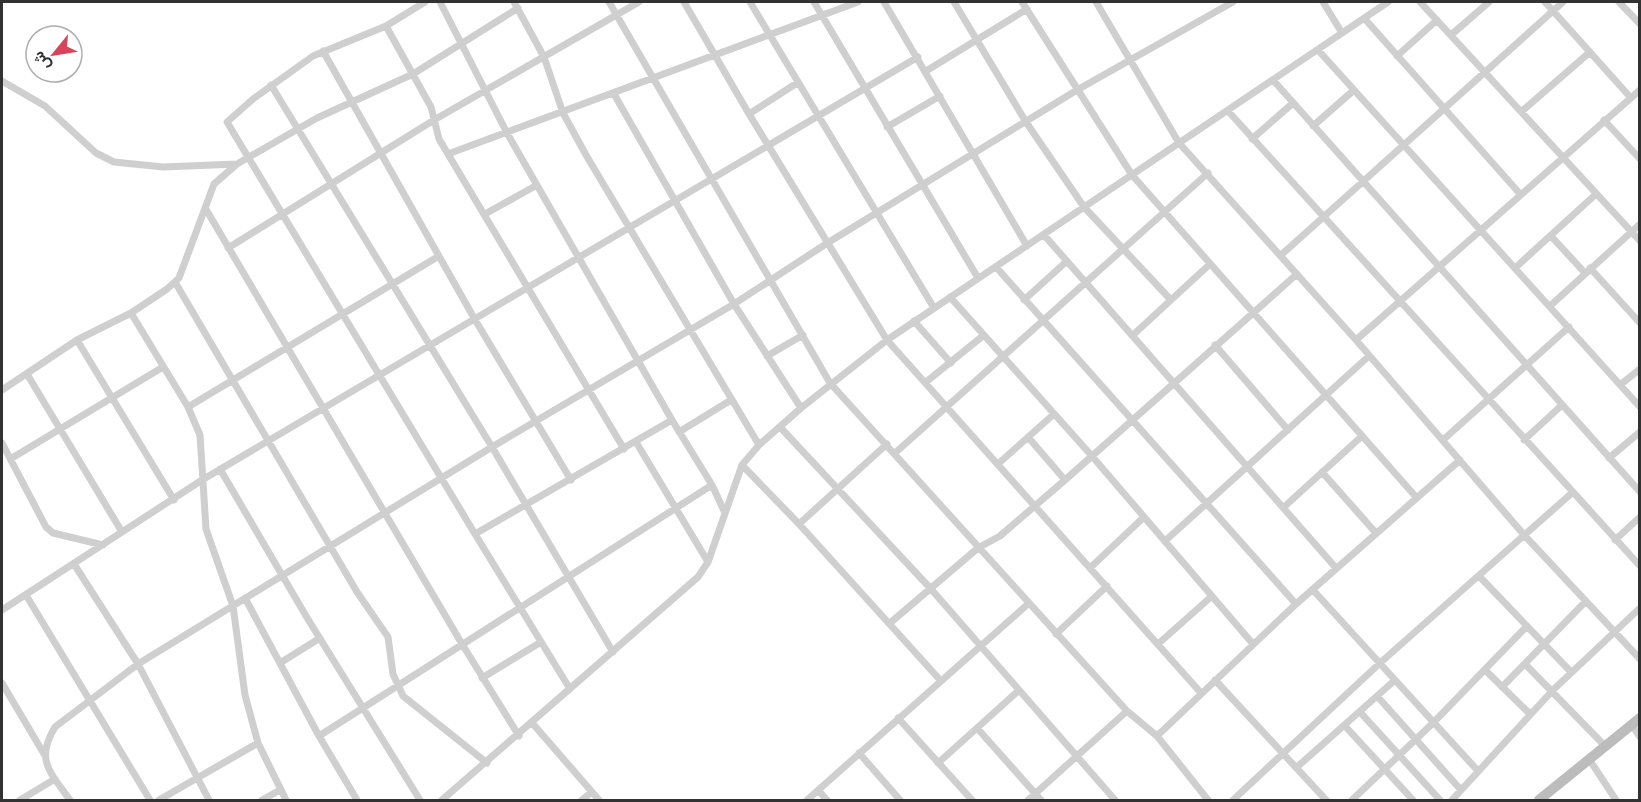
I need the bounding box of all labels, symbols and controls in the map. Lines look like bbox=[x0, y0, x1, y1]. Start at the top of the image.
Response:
north arrow bbox=[24, 24, 84, 84]
text: ش bbox=[28, 48, 55, 74]

